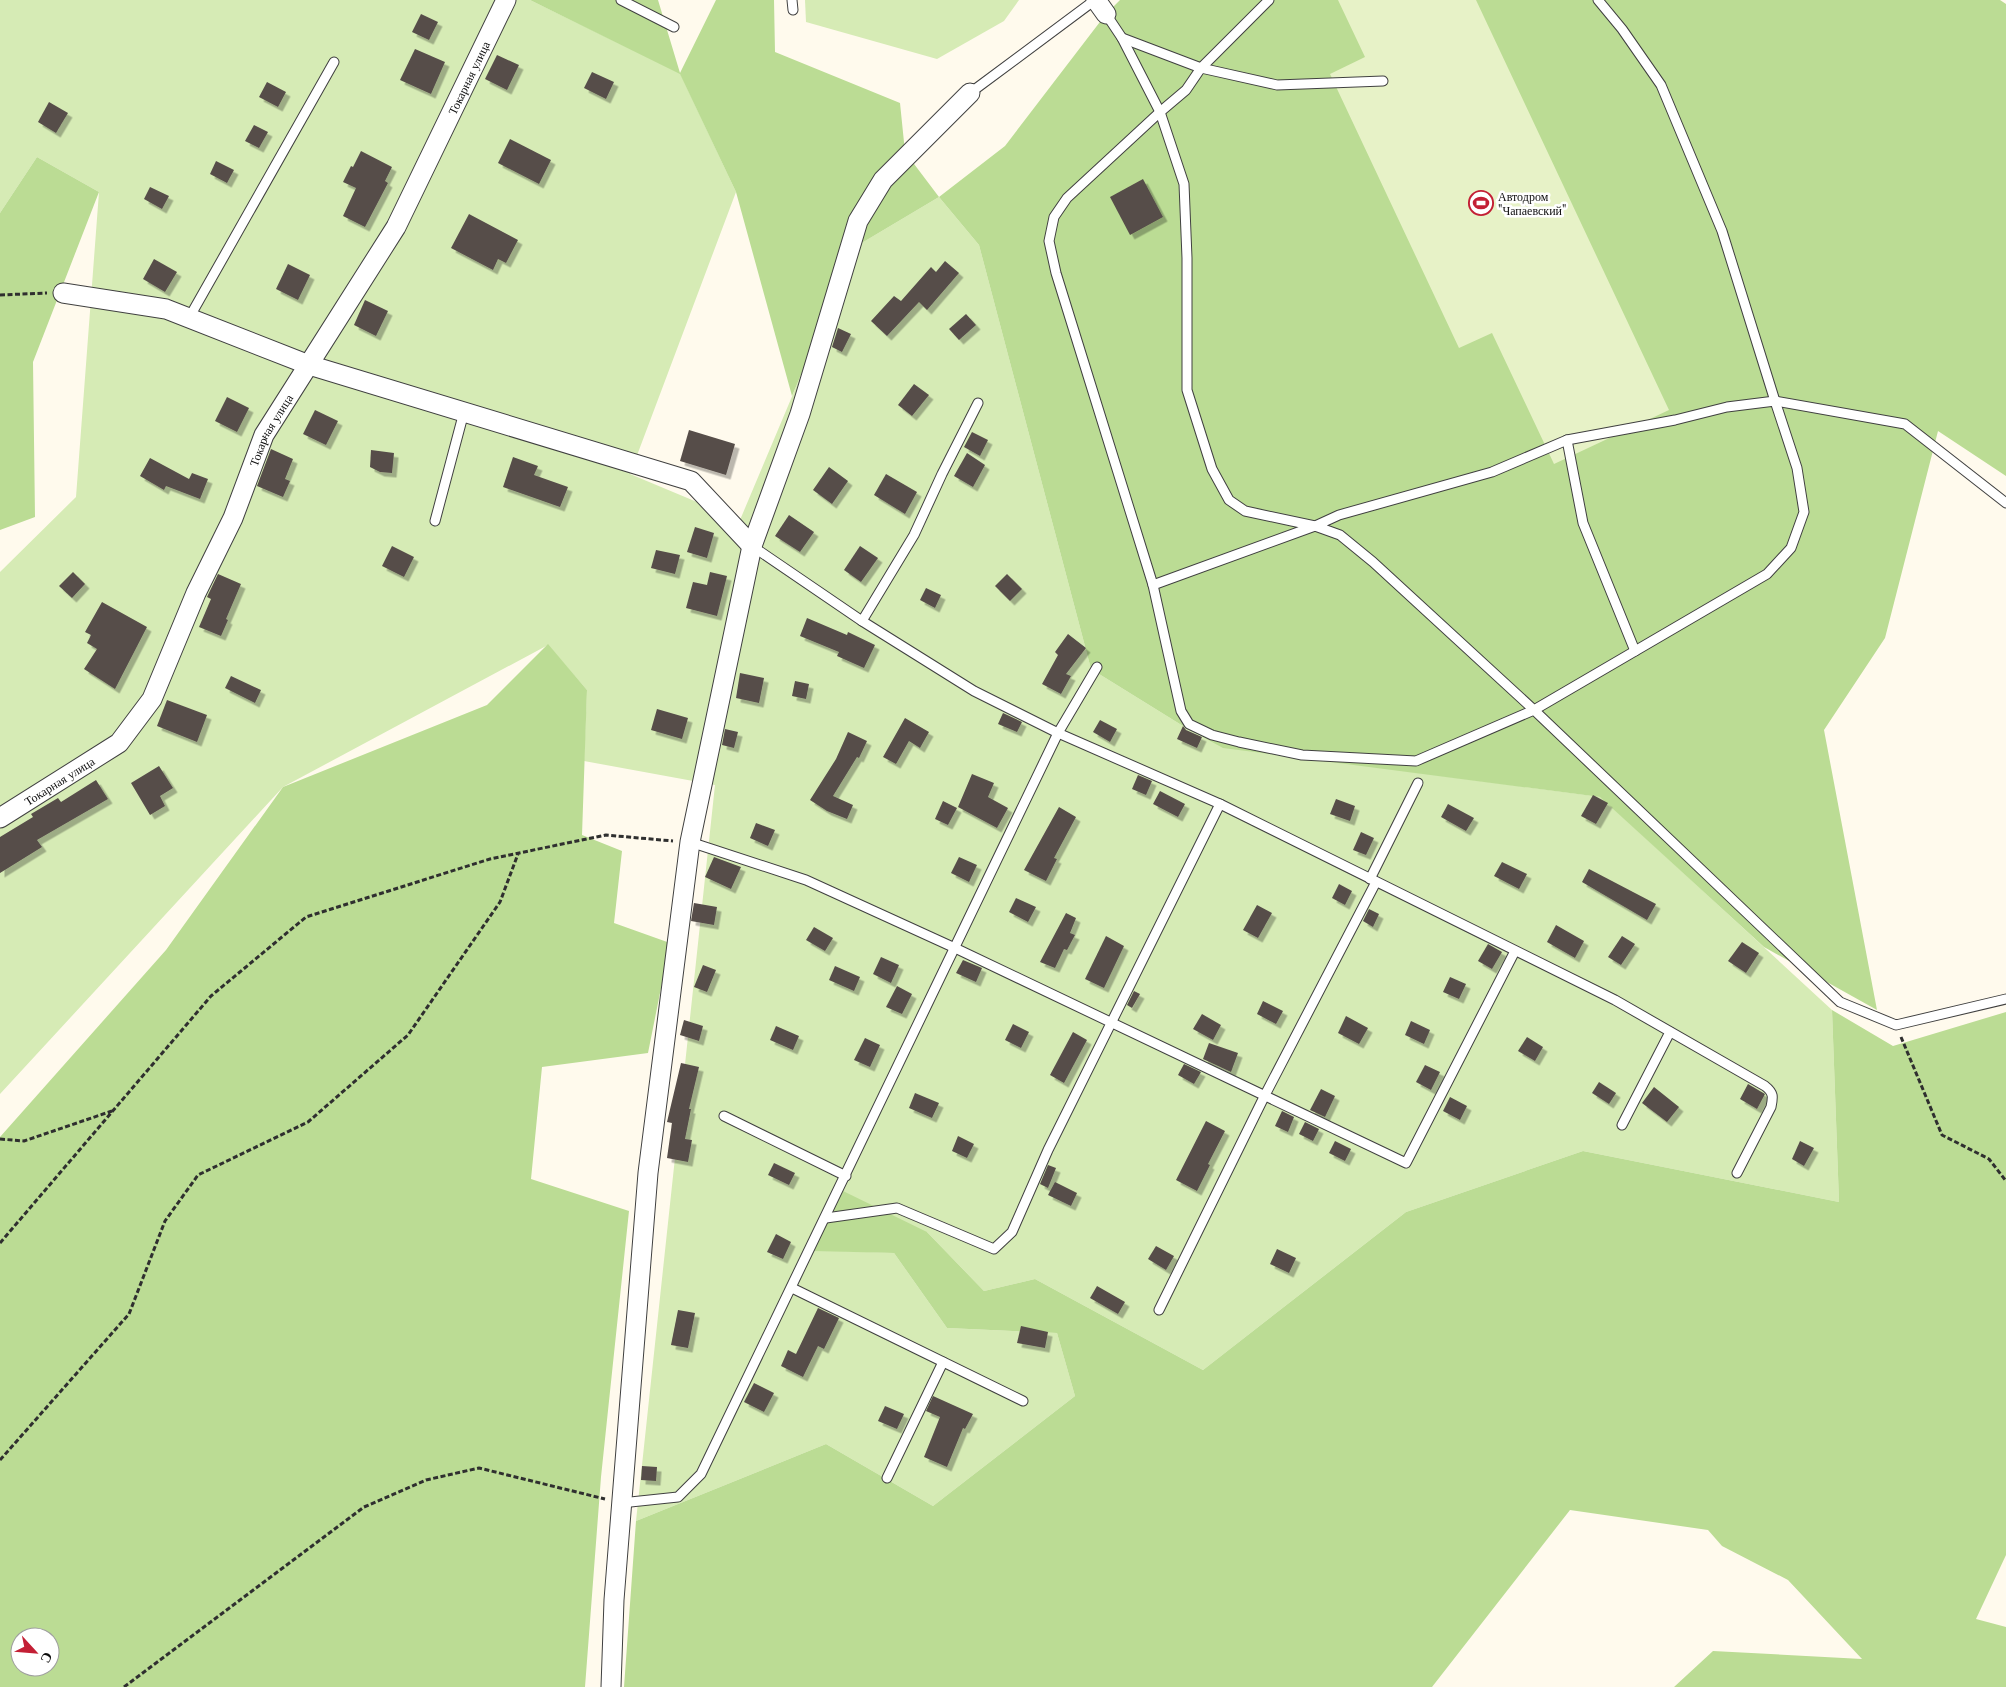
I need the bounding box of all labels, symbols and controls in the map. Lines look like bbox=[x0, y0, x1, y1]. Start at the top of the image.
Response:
street label: Токарная улица bbox=[444, 38, 493, 117]
place label: Автодром "Чапаевский" bbox=[1498, 189, 1566, 218]
sports icon: Автодром "Чапаевский" bbox=[1468, 190, 1494, 216]
street label: Токарная улица bbox=[246, 391, 296, 468]
street label: Токарная улица bbox=[21, 753, 98, 808]
north arrow bbox=[10, 1627, 60, 1677]
text: С bbox=[36, 1649, 57, 1666]

